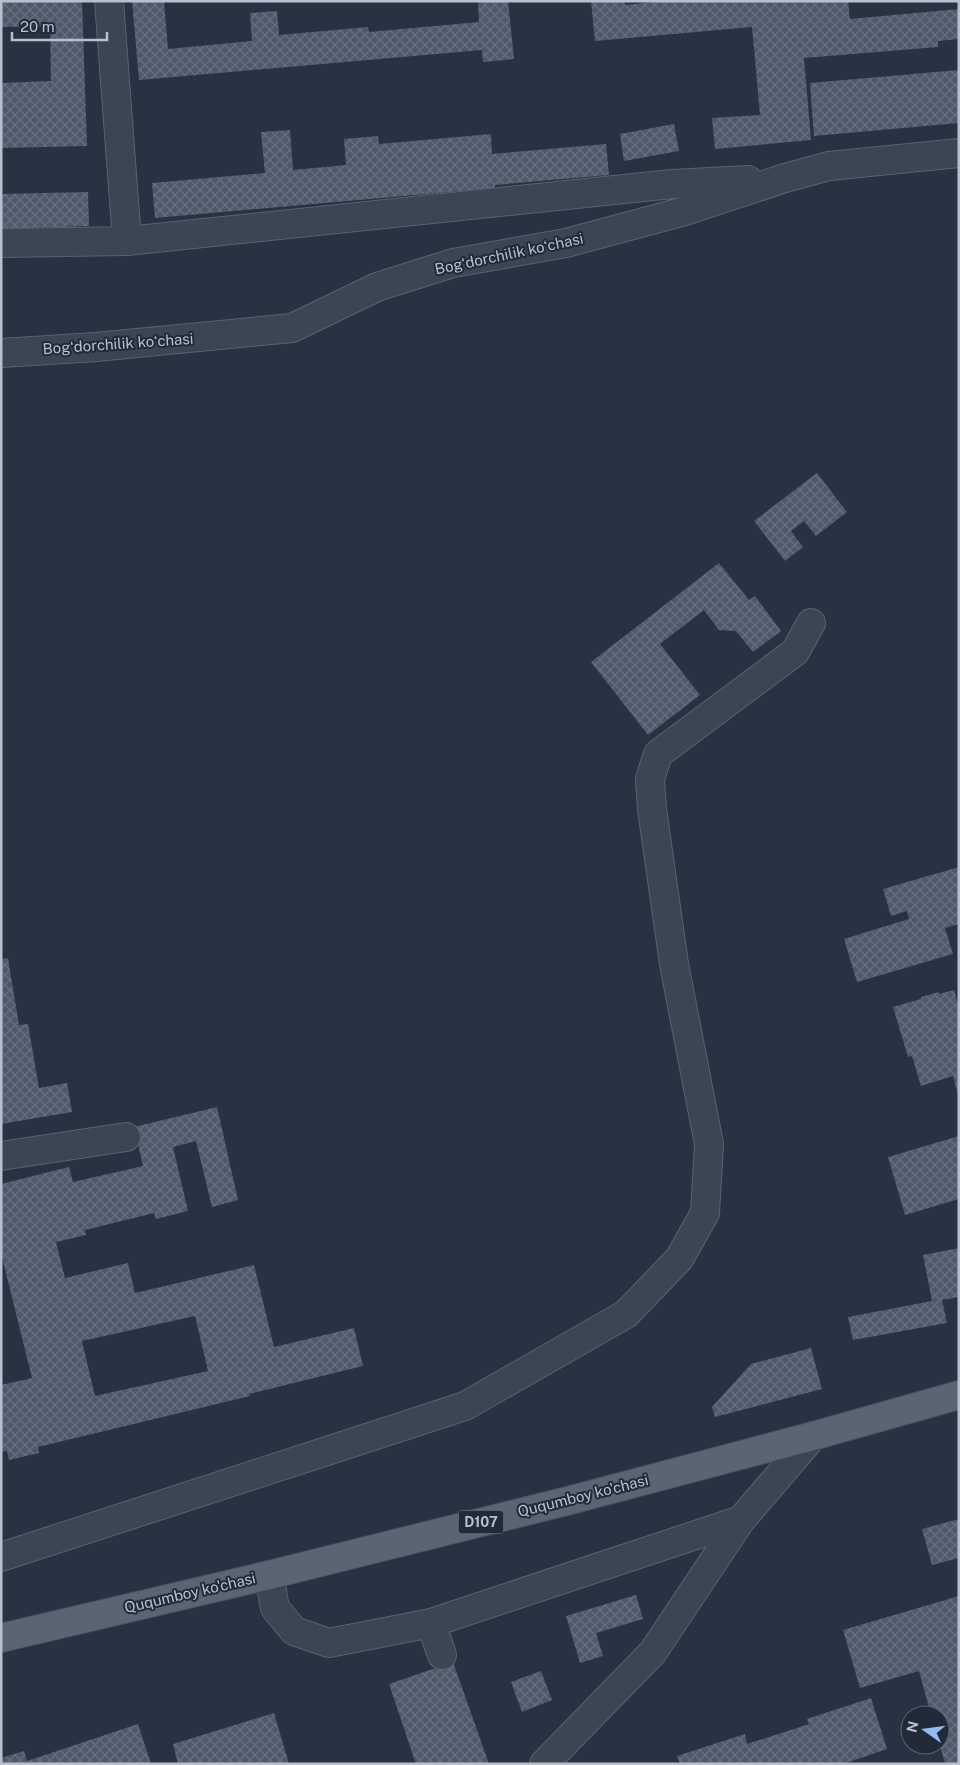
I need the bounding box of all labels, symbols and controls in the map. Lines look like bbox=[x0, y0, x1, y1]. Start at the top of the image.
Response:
scale bar bbox=[12, 10, 108, 42]
text: 20 m bbox=[20, 18, 55, 35]
street label: Bogʻdorchilik koʻchasi bbox=[433, 229, 585, 278]
street label: Bogʻdorchilik koʻchasi bbox=[42, 330, 194, 357]
street label: Ququmboy ko'chasi bbox=[516, 1471, 650, 1520]
road number: D107 bbox=[458, 1510, 504, 1534]
street label: Ququmboy ko'chasi bbox=[123, 1569, 257, 1616]
north arrow bbox=[900, 1705, 950, 1755]
text: N bbox=[903, 1720, 921, 1734]

